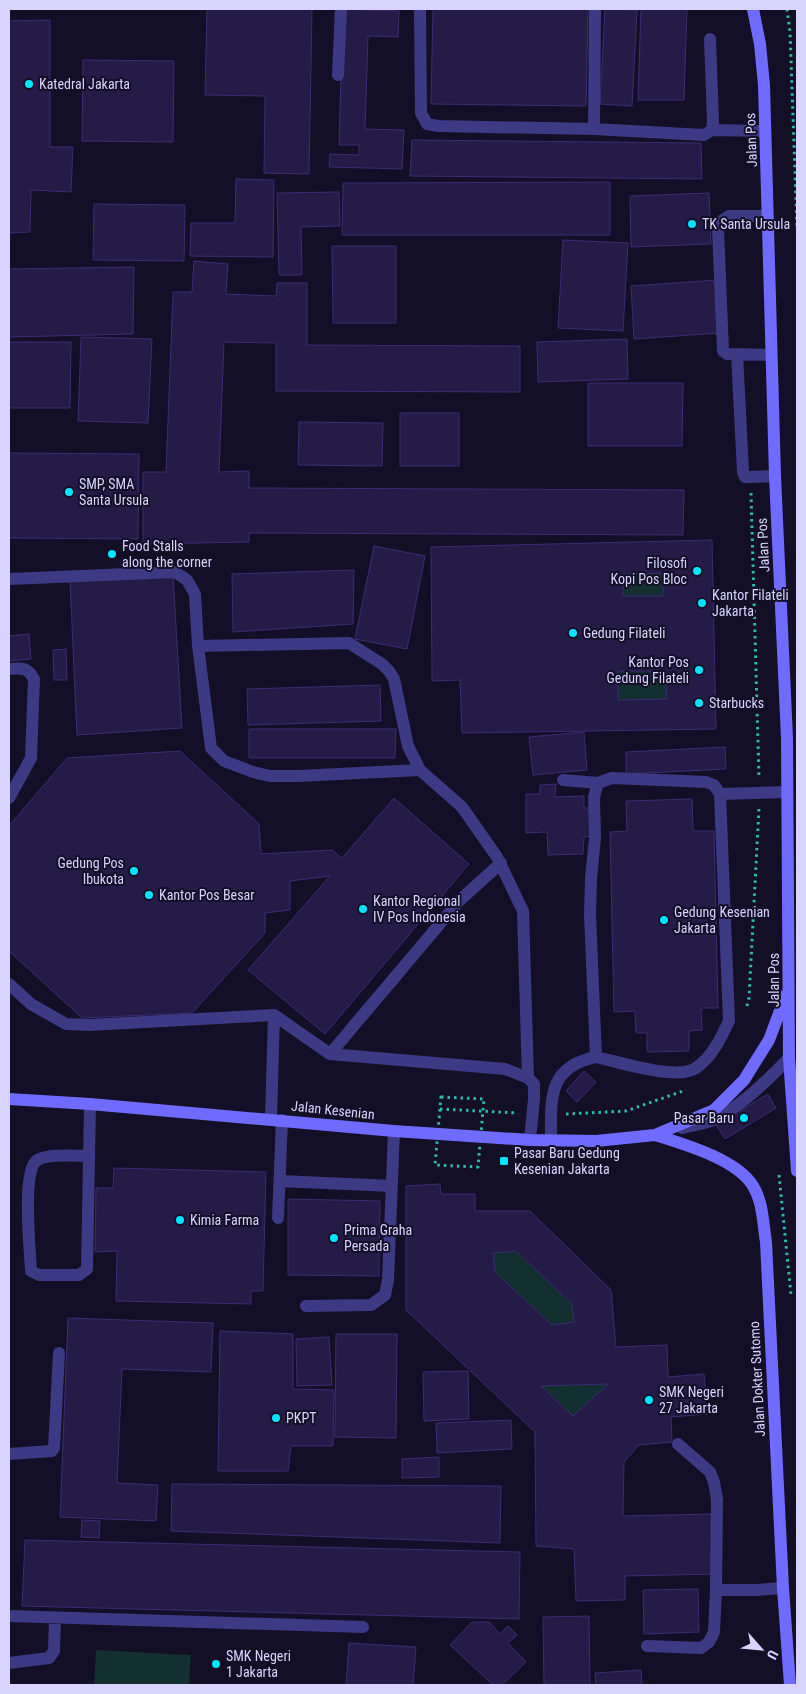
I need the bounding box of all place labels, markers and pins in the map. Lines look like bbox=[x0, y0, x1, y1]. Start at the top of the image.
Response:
place label: Katedral Jakarta bbox=[39, 76, 130, 92]
marker: Katedral Jakarta bbox=[23, 78, 35, 90]
place label: TK Santa Ursula bbox=[702, 216, 790, 232]
marker: TK Santa Ursula bbox=[686, 218, 698, 230]
place label: SMP, SMA Santa Ursula bbox=[79, 476, 149, 508]
marker: SMP, SMA Santa Ursula bbox=[63, 486, 75, 498]
place label: Food Stalls along the corner bbox=[122, 538, 212, 570]
marker: Food Stalls along the corner bbox=[106, 548, 118, 560]
place label: Filosofi Kopi Pos Bloc bbox=[611, 555, 687, 587]
marker: Filosofi Kopi Pos Bloc bbox=[691, 565, 703, 577]
place label: Kantor Filateli Jakarta bbox=[712, 587, 789, 619]
marker: Kantor Filateli Jakarta bbox=[696, 597, 708, 609]
place label: Gedung Filateli bbox=[583, 625, 665, 641]
marker: Gedung Filateli bbox=[567, 627, 579, 639]
place label: Kantor Pos Gedung Filateli bbox=[607, 654, 689, 686]
marker: Kantor Pos Gedung Filateli bbox=[693, 664, 705, 676]
place label: Starbucks bbox=[709, 695, 764, 711]
marker: Starbucks bbox=[693, 697, 705, 709]
place label: Gedung Pos Ibukota bbox=[57, 855, 124, 887]
marker: Gedung Pos Ibukota bbox=[128, 865, 140, 877]
place label: Kantor Pos Besar bbox=[159, 887, 255, 903]
marker: Kantor Pos Besar bbox=[143, 889, 155, 901]
place label: Kantor Regional IV Pos Indonesia bbox=[373, 893, 466, 925]
marker: Kantor Regional IV Pos Indonesia bbox=[357, 903, 369, 915]
place label: Gedung Kesenian Jakarta bbox=[674, 904, 770, 936]
marker: Gedung Kesenian Jakarta bbox=[658, 914, 670, 926]
place label: Pasar Baru bbox=[674, 1110, 734, 1126]
marker: Pasar Baru bbox=[738, 1112, 750, 1124]
place label: Pasar Baru Gedung Kesenian Jakarta bbox=[514, 1145, 620, 1177]
marker: Pasar Baru Gedung Kesenian Jakarta bbox=[498, 1155, 510, 1167]
place label: Kimia Farma bbox=[190, 1212, 259, 1228]
marker: Kimia Farma bbox=[174, 1214, 186, 1226]
place label: Prima Graha Persada bbox=[344, 1222, 412, 1254]
marker: Prima Graha Persada bbox=[328, 1232, 340, 1244]
place label: SMK Negeri 27 Jakarta bbox=[659, 1384, 724, 1416]
marker: SMK Negeri 27 Jakarta bbox=[643, 1394, 655, 1406]
place label: PKPT bbox=[286, 1410, 316, 1426]
marker: PKPT bbox=[270, 1412, 282, 1424]
place label: SMK Negeri 1 Jakarta bbox=[226, 1648, 291, 1680]
marker: SMK Negeri 1 Jakarta bbox=[210, 1658, 222, 1670]

